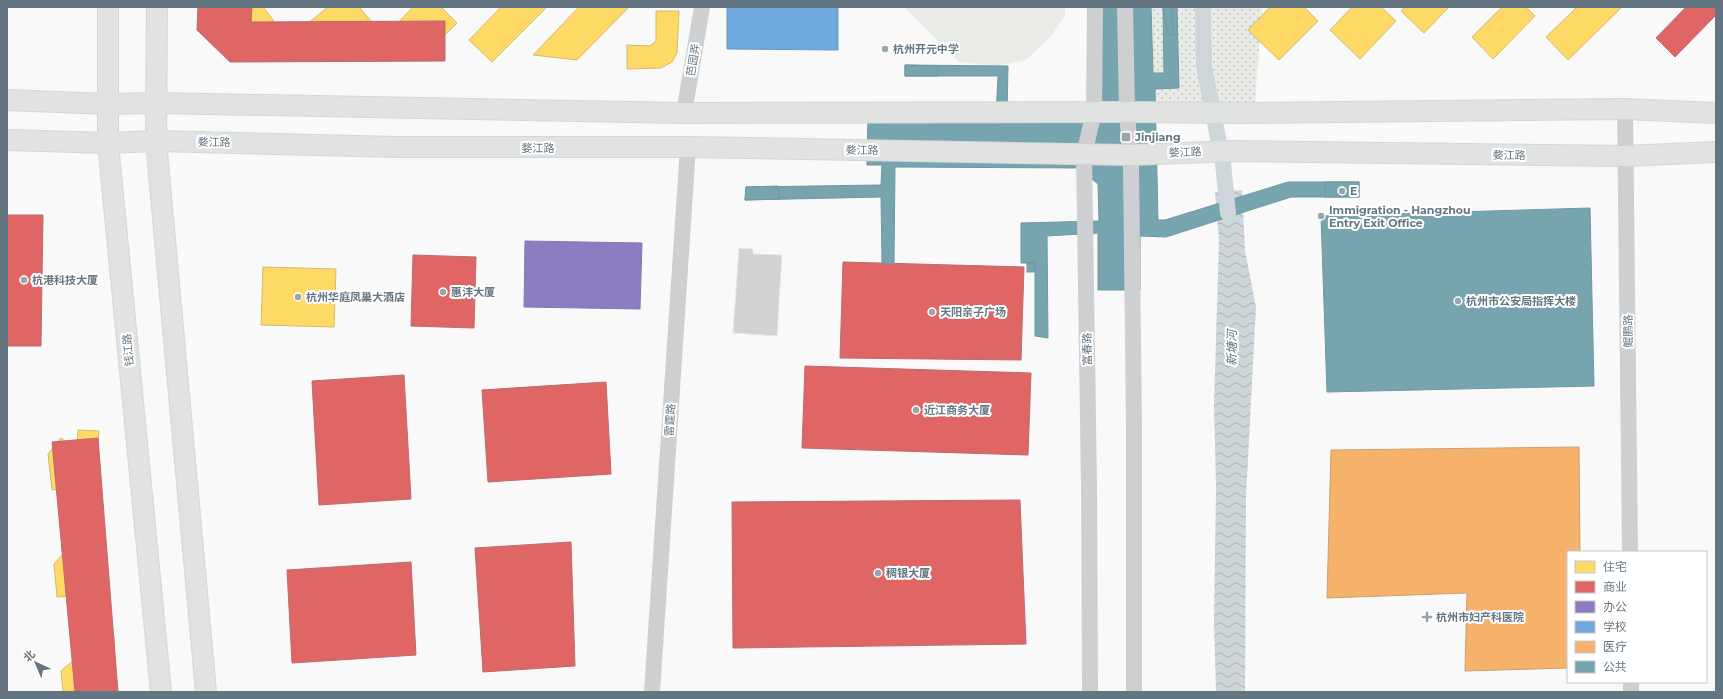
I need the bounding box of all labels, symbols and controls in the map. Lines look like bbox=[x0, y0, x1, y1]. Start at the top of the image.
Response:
place label: 杭州开元中学 bbox=[893, 42, 959, 56]
street label: 芭园弄 bbox=[683, 43, 703, 77]
marker: 杭州开元中学 bbox=[880, 44, 890, 54]
place label: Jinjiang bbox=[1134, 130, 1181, 144]
marker: Jinjiang bbox=[1120, 131, 1132, 143]
street label: 婺江路 bbox=[197, 135, 231, 149]
street label: 婺江路 bbox=[522, 141, 555, 155]
street label: 婺江路 bbox=[845, 143, 879, 157]
street label: 婺江路 bbox=[1168, 144, 1202, 160]
street label: 婺江路 bbox=[1492, 148, 1526, 162]
place label: E bbox=[1350, 184, 1357, 198]
marker: E bbox=[1337, 186, 1347, 196]
place label: Immigration - Hangzhou Entry Exit Office bbox=[1329, 203, 1471, 230]
marker: Immigration - Hangzhou Entry Exit Office bbox=[1316, 211, 1326, 221]
place label: 杭港科技大厦 bbox=[32, 273, 98, 287]
marker: 杭港科技大厦 bbox=[19, 275, 29, 285]
place label: 惠沣大厦 bbox=[451, 285, 495, 299]
marker: 惠沣大厦 bbox=[438, 287, 448, 297]
place label: 杭州华庭凤巢大酒店 bbox=[306, 290, 405, 304]
marker: 杭州华庭凤巢大酒店 bbox=[293, 292, 303, 302]
place label: 杭州市公安局指挥大楼 bbox=[1466, 294, 1576, 308]
marker: 杭州市公安局指挥大楼 bbox=[1453, 296, 1463, 306]
place label: 天阳亲子广场 bbox=[940, 305, 1006, 319]
marker: 天阳亲子广场 bbox=[927, 307, 937, 317]
street label: 鲲鹏路 bbox=[1621, 314, 1635, 348]
water label: 新塘河 bbox=[1224, 328, 1239, 366]
street label: 富春路 bbox=[1080, 332, 1094, 366]
street label: 钱江路 bbox=[120, 333, 136, 367]
street label: 雷霆路 bbox=[662, 403, 678, 437]
place label: 近江商务大厦 bbox=[924, 403, 990, 417]
marker: 近江商务大厦 bbox=[911, 405, 921, 415]
legend bbox=[1567, 551, 1707, 683]
text: 住宅 bbox=[1603, 559, 1627, 574]
place label: 稠银大厦 bbox=[886, 566, 930, 580]
marker: 稠银大厦 bbox=[873, 568, 883, 578]
text: 商业 bbox=[1603, 579, 1627, 594]
text: 办公 bbox=[1603, 599, 1627, 614]
place label: 杭州市妇产科医院 bbox=[1436, 610, 1524, 624]
marker: 杭州市妇产科医院 bbox=[1421, 611, 1433, 623]
text: 学校 bbox=[1603, 619, 1627, 634]
text: 医疗 bbox=[1603, 639, 1627, 654]
north arrow bbox=[16, 643, 56, 683]
text: 北 bbox=[20, 647, 38, 665]
text: 公共 bbox=[1603, 659, 1627, 674]

